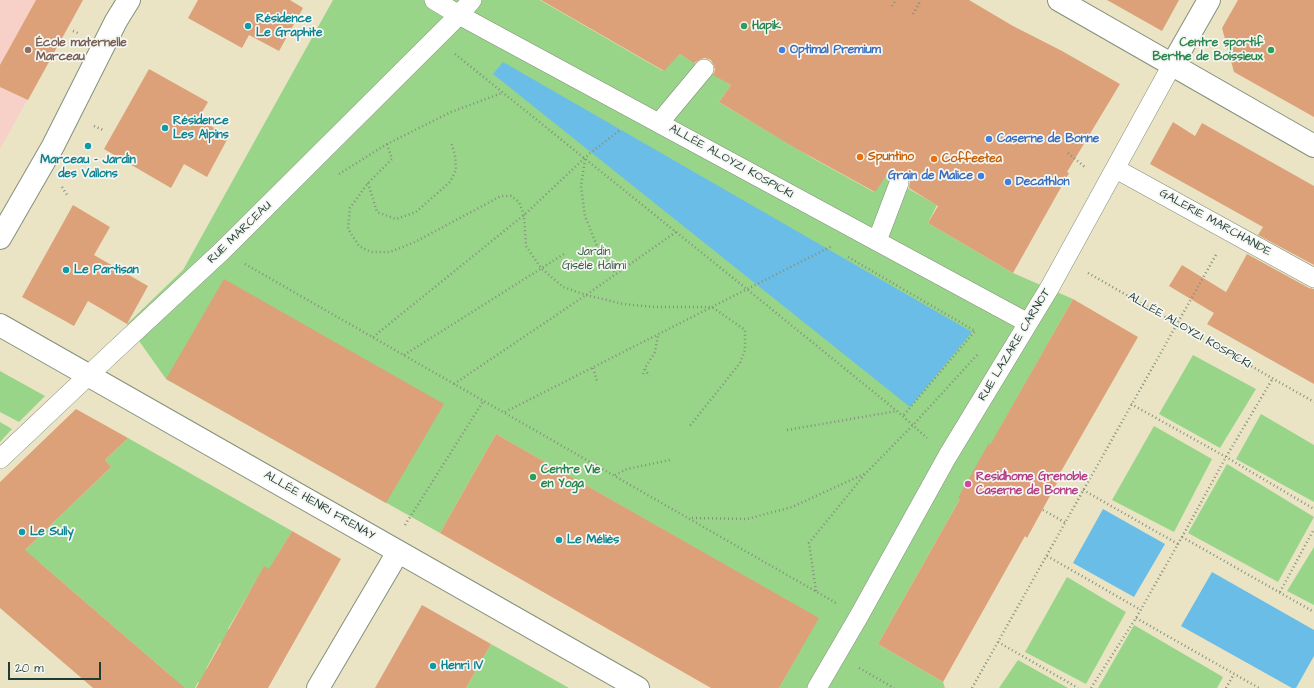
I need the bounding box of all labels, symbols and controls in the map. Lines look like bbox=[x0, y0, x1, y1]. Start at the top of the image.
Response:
place label: Résidence Le Graphite bbox=[256, 12, 322, 40]
place label: Hapik bbox=[752, 19, 781, 33]
marker: Résidence Le Graphite bbox=[243, 21, 253, 31]
marker: Hapik bbox=[739, 21, 749, 31]
place label: École maternelle Marceau bbox=[36, 36, 127, 64]
place label: Centre sportif Berthe de Boissieux bbox=[1153, 36, 1263, 64]
place label: Optimal Premium bbox=[790, 43, 881, 57]
marker: École maternelle Marceau bbox=[23, 45, 33, 55]
marker: Optimal Premium bbox=[777, 45, 787, 55]
marker: Centre sportif Berthe de Boissieux bbox=[1266, 45, 1276, 55]
place label: Résidence Les Alpins bbox=[173, 114, 229, 142]
street label: ALLÉE ALOYZI KOSPICKI bbox=[666, 122, 796, 202]
marker: Résidence Les Alpins bbox=[160, 123, 170, 133]
place label: Caserne de Bonne bbox=[997, 132, 1099, 146]
marker: Caserne de Bonne bbox=[984, 134, 994, 144]
marker: Marceau - Jardin des Vallons bbox=[83, 141, 93, 151]
place label: Spuntino bbox=[868, 150, 914, 164]
marker: Spuntino bbox=[855, 152, 865, 162]
place label: Coffeetea bbox=[942, 152, 1002, 166]
place label: Marceau - Jardin des Vallons bbox=[40, 153, 136, 181]
marker: Coffeetea bbox=[929, 154, 939, 164]
place label: Grain de Malice bbox=[888, 169, 973, 183]
marker: Grain de Malice bbox=[976, 171, 986, 181]
place label: Decathlon bbox=[1016, 175, 1069, 189]
marker: Decathlon bbox=[1003, 177, 1013, 187]
street label: GALERIE MARCHANDE bbox=[1157, 186, 1273, 260]
street label: RUE MARCEAU bbox=[205, 199, 275, 267]
park label: Jardin Gisèle Halimi bbox=[562, 245, 626, 273]
place label: Le Partisan bbox=[74, 263, 139, 277]
marker: Le Partisan bbox=[61, 265, 71, 275]
street label: RUE LAZARE CARNOT bbox=[976, 286, 1054, 404]
street label: ALLÉE ALOYZI KOSPICKI bbox=[1125, 290, 1253, 372]
place label: Centre Vie en Yoga bbox=[541, 463, 601, 491]
street label: ALLÉE HENRI FRENAY bbox=[261, 468, 377, 544]
place label: Residhome Grenoble Caserne de Bonne bbox=[976, 470, 1088, 498]
marker: Centre Vie en Yoga bbox=[528, 472, 538, 482]
marker: Residhome Grenoble Caserne de Bonne bbox=[963, 479, 973, 489]
place label: Le Sully bbox=[30, 525, 74, 539]
marker: Le Sully bbox=[17, 527, 27, 537]
place label: Le Méliès bbox=[567, 533, 619, 547]
marker: Le Méliès bbox=[554, 535, 564, 545]
scale bar bbox=[10, 654, 103, 680]
place label: Henri IV bbox=[441, 659, 483, 673]
text: 20 m bbox=[15, 660, 44, 677]
marker: Henri IV bbox=[428, 661, 438, 671]

